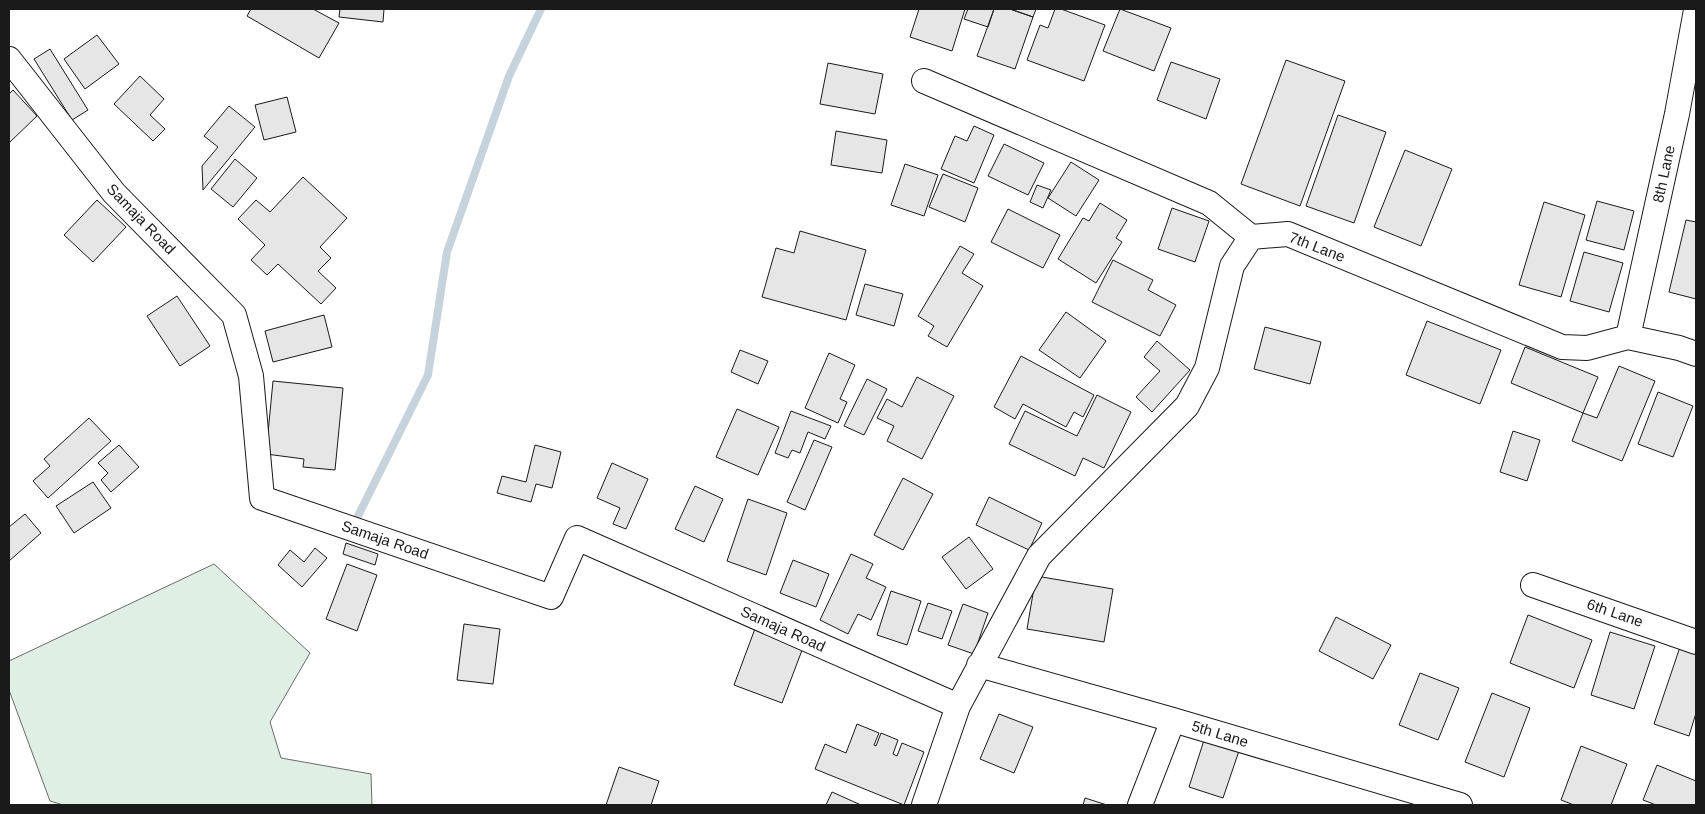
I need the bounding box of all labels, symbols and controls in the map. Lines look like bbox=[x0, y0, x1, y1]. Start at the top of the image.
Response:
street label: 8th Lane bbox=[1649, 144, 1678, 204]
street label: Samaja Road bbox=[104, 180, 179, 257]
street label: 7th Lane bbox=[1287, 228, 1347, 265]
street label: Samaja Road bbox=[339, 517, 431, 562]
street label: 6th Lane bbox=[1585, 595, 1646, 630]
street label: Samaja Road bbox=[738, 602, 828, 655]
street label: 5th Lane bbox=[1190, 717, 1251, 750]

